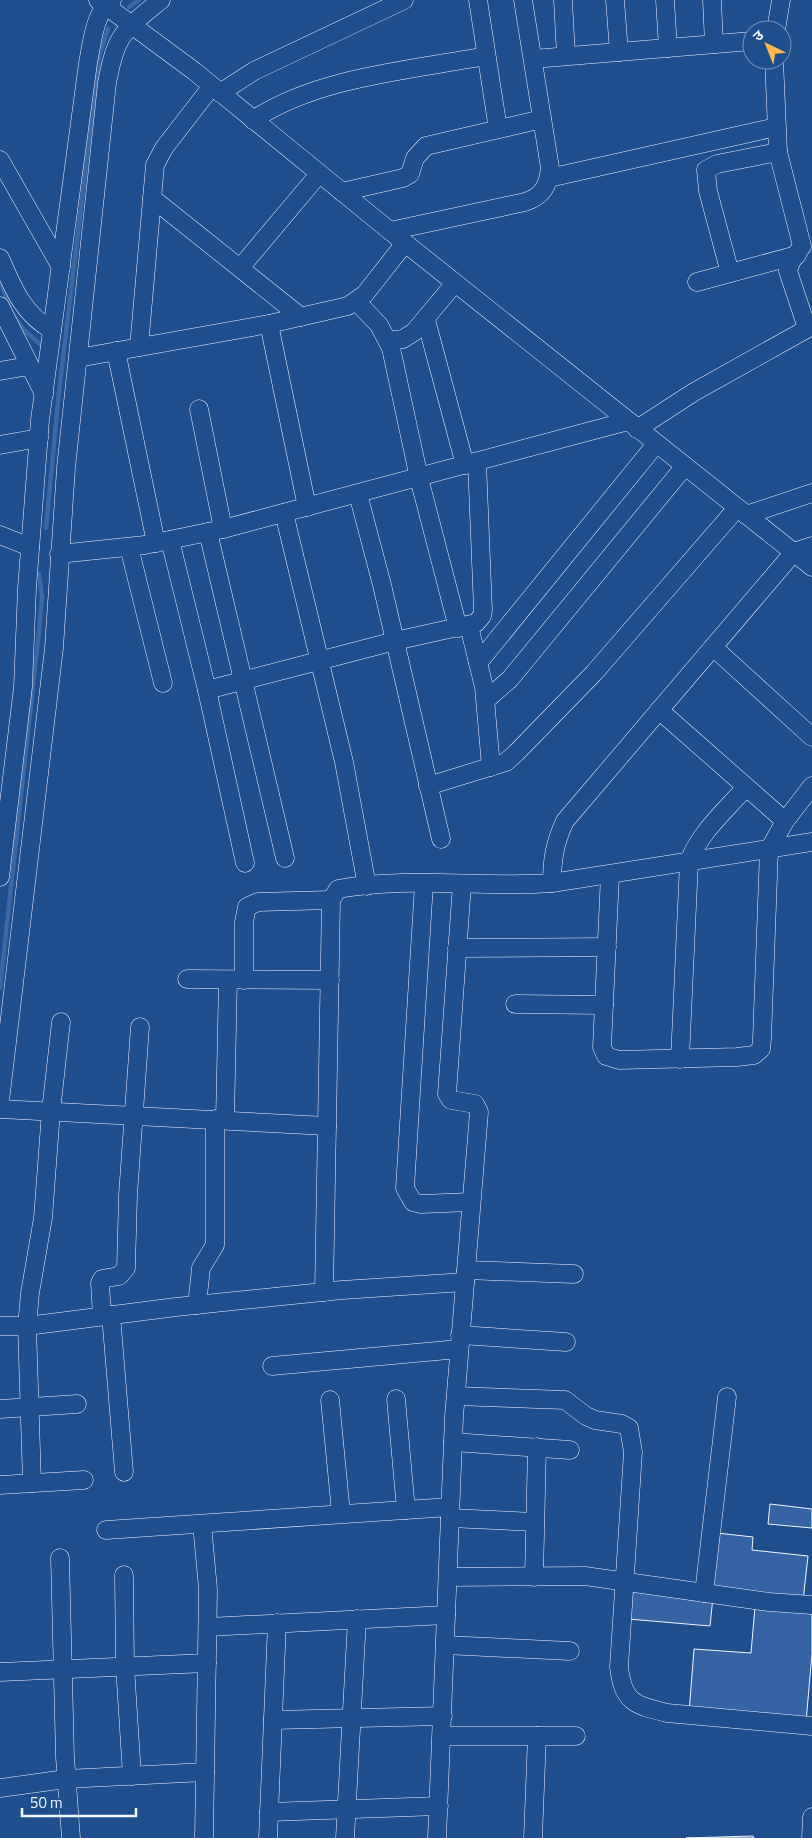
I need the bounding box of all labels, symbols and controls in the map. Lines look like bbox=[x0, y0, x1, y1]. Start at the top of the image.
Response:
north arrow bbox=[742, 20, 792, 70]
text: उ bbox=[748, 24, 769, 46]
scale bar bbox=[22, 1786, 136, 1818]
text: 50 m bbox=[30, 1791, 63, 1814]

